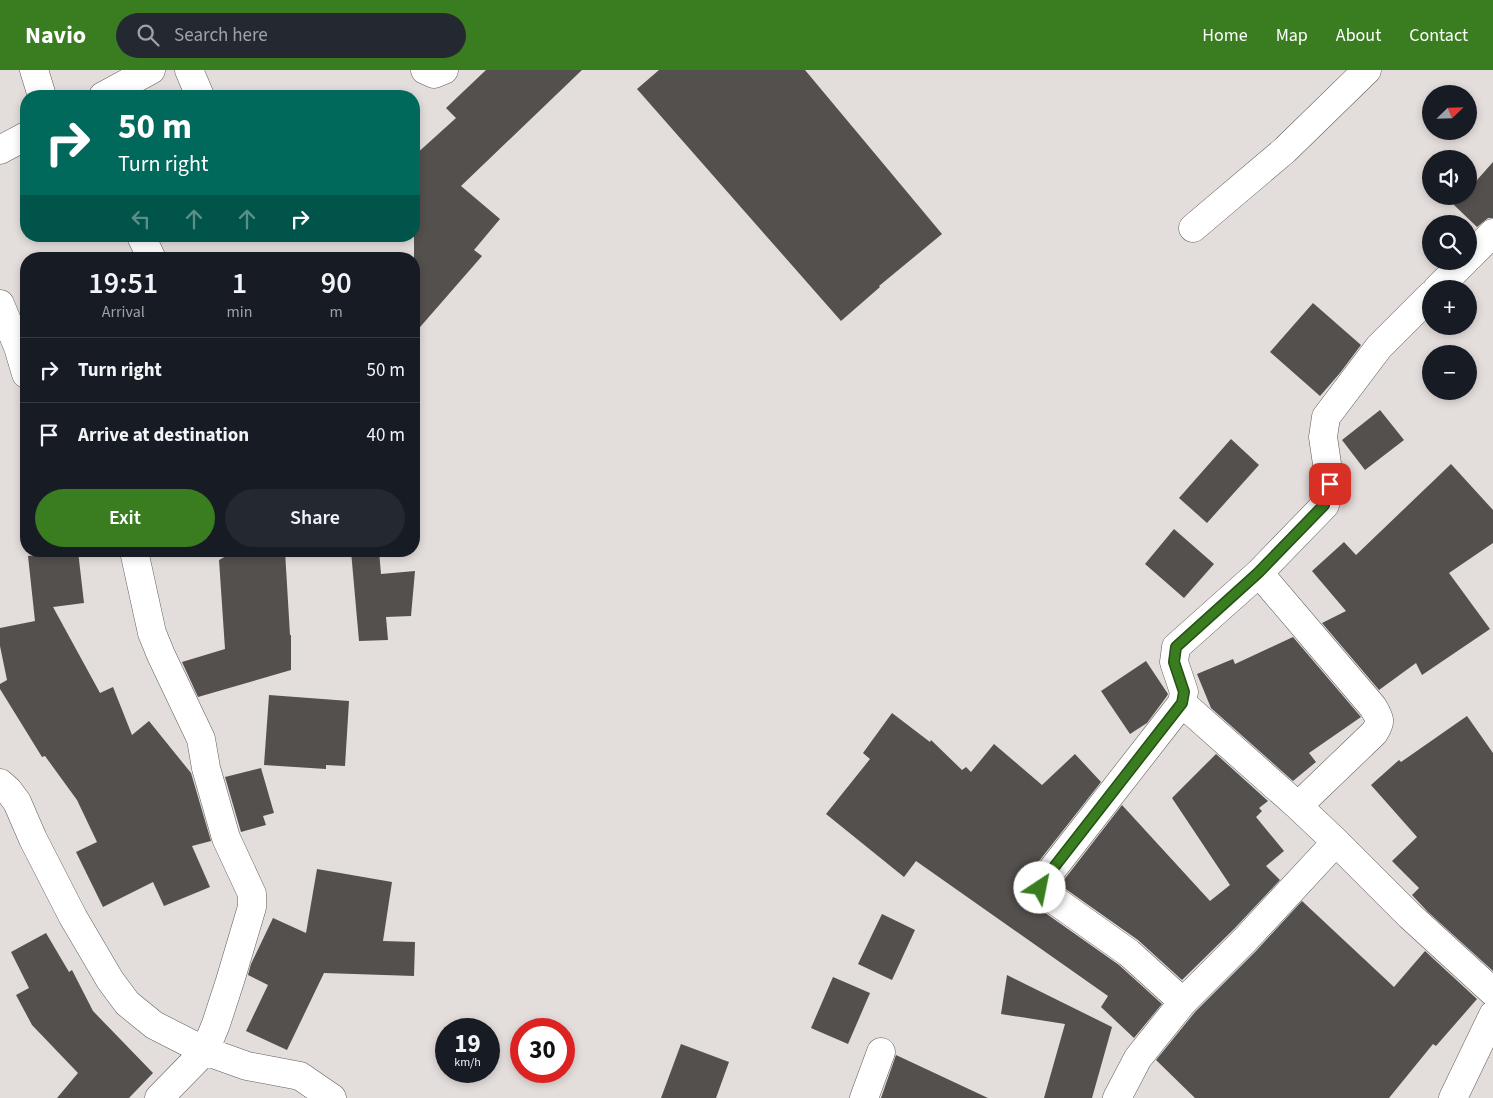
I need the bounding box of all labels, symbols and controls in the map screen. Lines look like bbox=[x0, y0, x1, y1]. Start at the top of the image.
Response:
search box bbox=[116, 13, 466, 58]
text: Navio bbox=[25, 18, 86, 53]
icon: search bbox=[134, 21, 162, 49]
text: Search here bbox=[174, 22, 268, 49]
text: Home bbox=[1202, 23, 1248, 48]
text: Map bbox=[1276, 23, 1308, 48]
text: About bbox=[1336, 23, 1381, 48]
text: Contact bbox=[1409, 23, 1468, 48]
north arrow bbox=[1422, 85, 1478, 140]
map controls bbox=[1422, 85, 1477, 400]
text: 50 m bbox=[118, 102, 192, 152]
icon: right bbox=[35, 110, 100, 175]
text: Turn right bbox=[118, 148, 208, 180]
button: sound bbox=[1422, 150, 1477, 205]
icon: left bbox=[127, 205, 155, 233]
icon: ahead bbox=[180, 205, 208, 233]
icon: ahead bbox=[233, 205, 261, 233]
icon: right bbox=[286, 205, 314, 233]
button: search bbox=[1422, 215, 1477, 270]
text: 19:51 bbox=[88, 262, 158, 305]
text: 1 bbox=[232, 262, 247, 305]
text: 90 bbox=[321, 262, 352, 305]
button: + bbox=[1422, 280, 1477, 335]
text: Arrival bbox=[102, 301, 145, 323]
text: min bbox=[227, 301, 252, 323]
text: m bbox=[330, 301, 343, 323]
button: − bbox=[1422, 345, 1477, 400]
icon: right bbox=[35, 356, 63, 384]
text: Turn right bbox=[78, 357, 162, 384]
text: 50 m bbox=[367, 357, 405, 384]
icon: arrive bbox=[35, 421, 63, 449]
text: Arrive at destination bbox=[78, 422, 249, 449]
text: 40 m bbox=[367, 422, 405, 449]
pin bbox=[1309, 463, 1351, 505]
icon: arrive bbox=[1316, 470, 1344, 498]
button: Exit bbox=[35, 489, 215, 547]
button: Share bbox=[225, 489, 405, 547]
position arrow bbox=[1013, 861, 1065, 913]
speed limit sign: 30 bbox=[510, 1018, 575, 1083]
text: 19 bbox=[454, 1026, 481, 1062]
text: km/h bbox=[454, 1054, 481, 1071]

